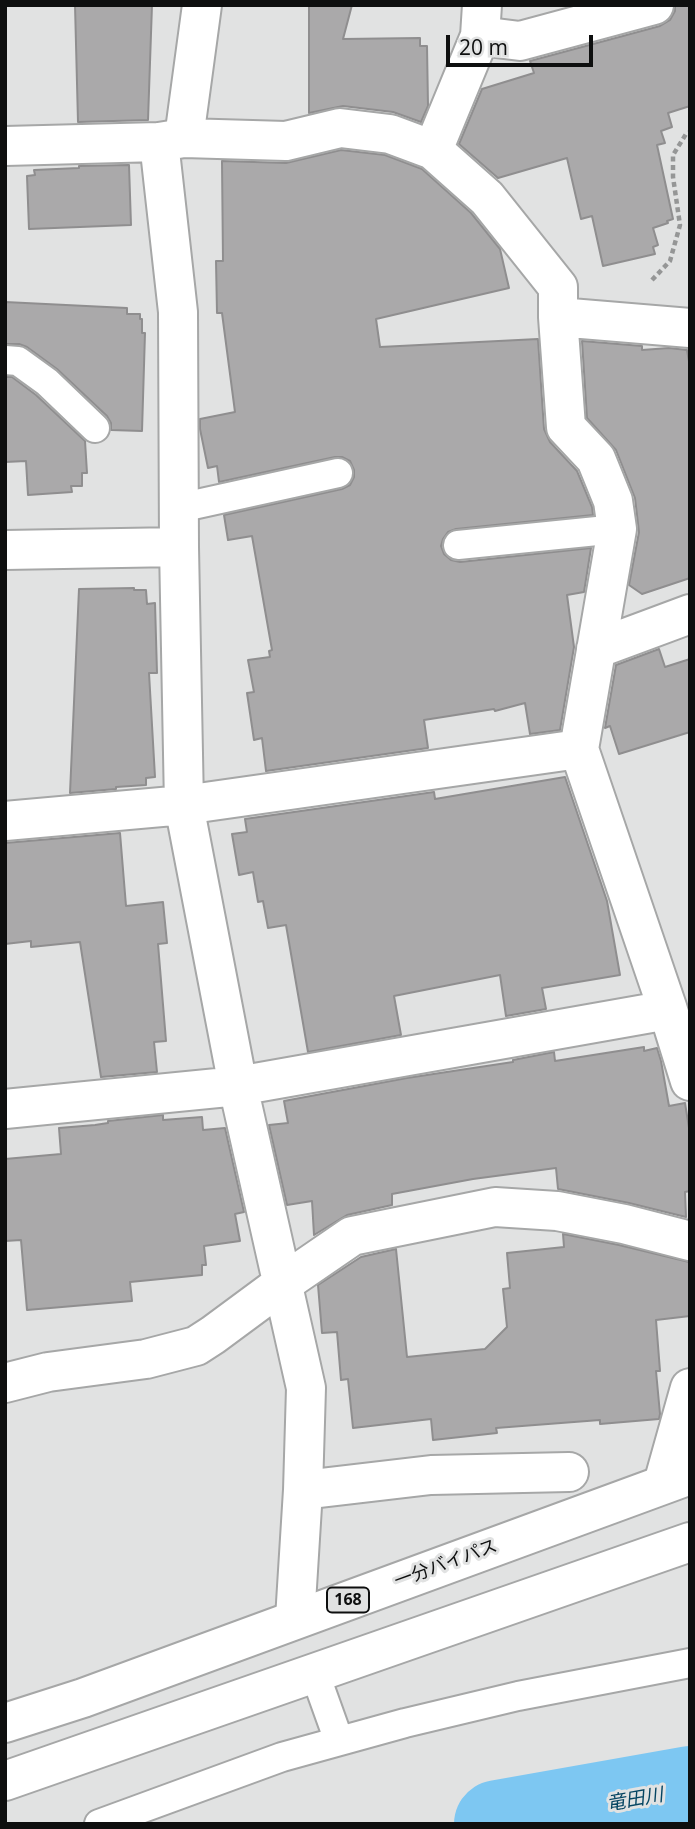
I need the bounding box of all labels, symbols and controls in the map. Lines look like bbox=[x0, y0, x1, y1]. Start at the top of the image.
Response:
scale bar bbox=[450, 21, 597, 65]
text: 20 m bbox=[459, 33, 508, 61]
street label: 一分バイパス bbox=[392, 1535, 500, 1593]
road number: 168 bbox=[327, 1588, 369, 1612]
water label: 竜田川 bbox=[605, 1784, 665, 1816]

